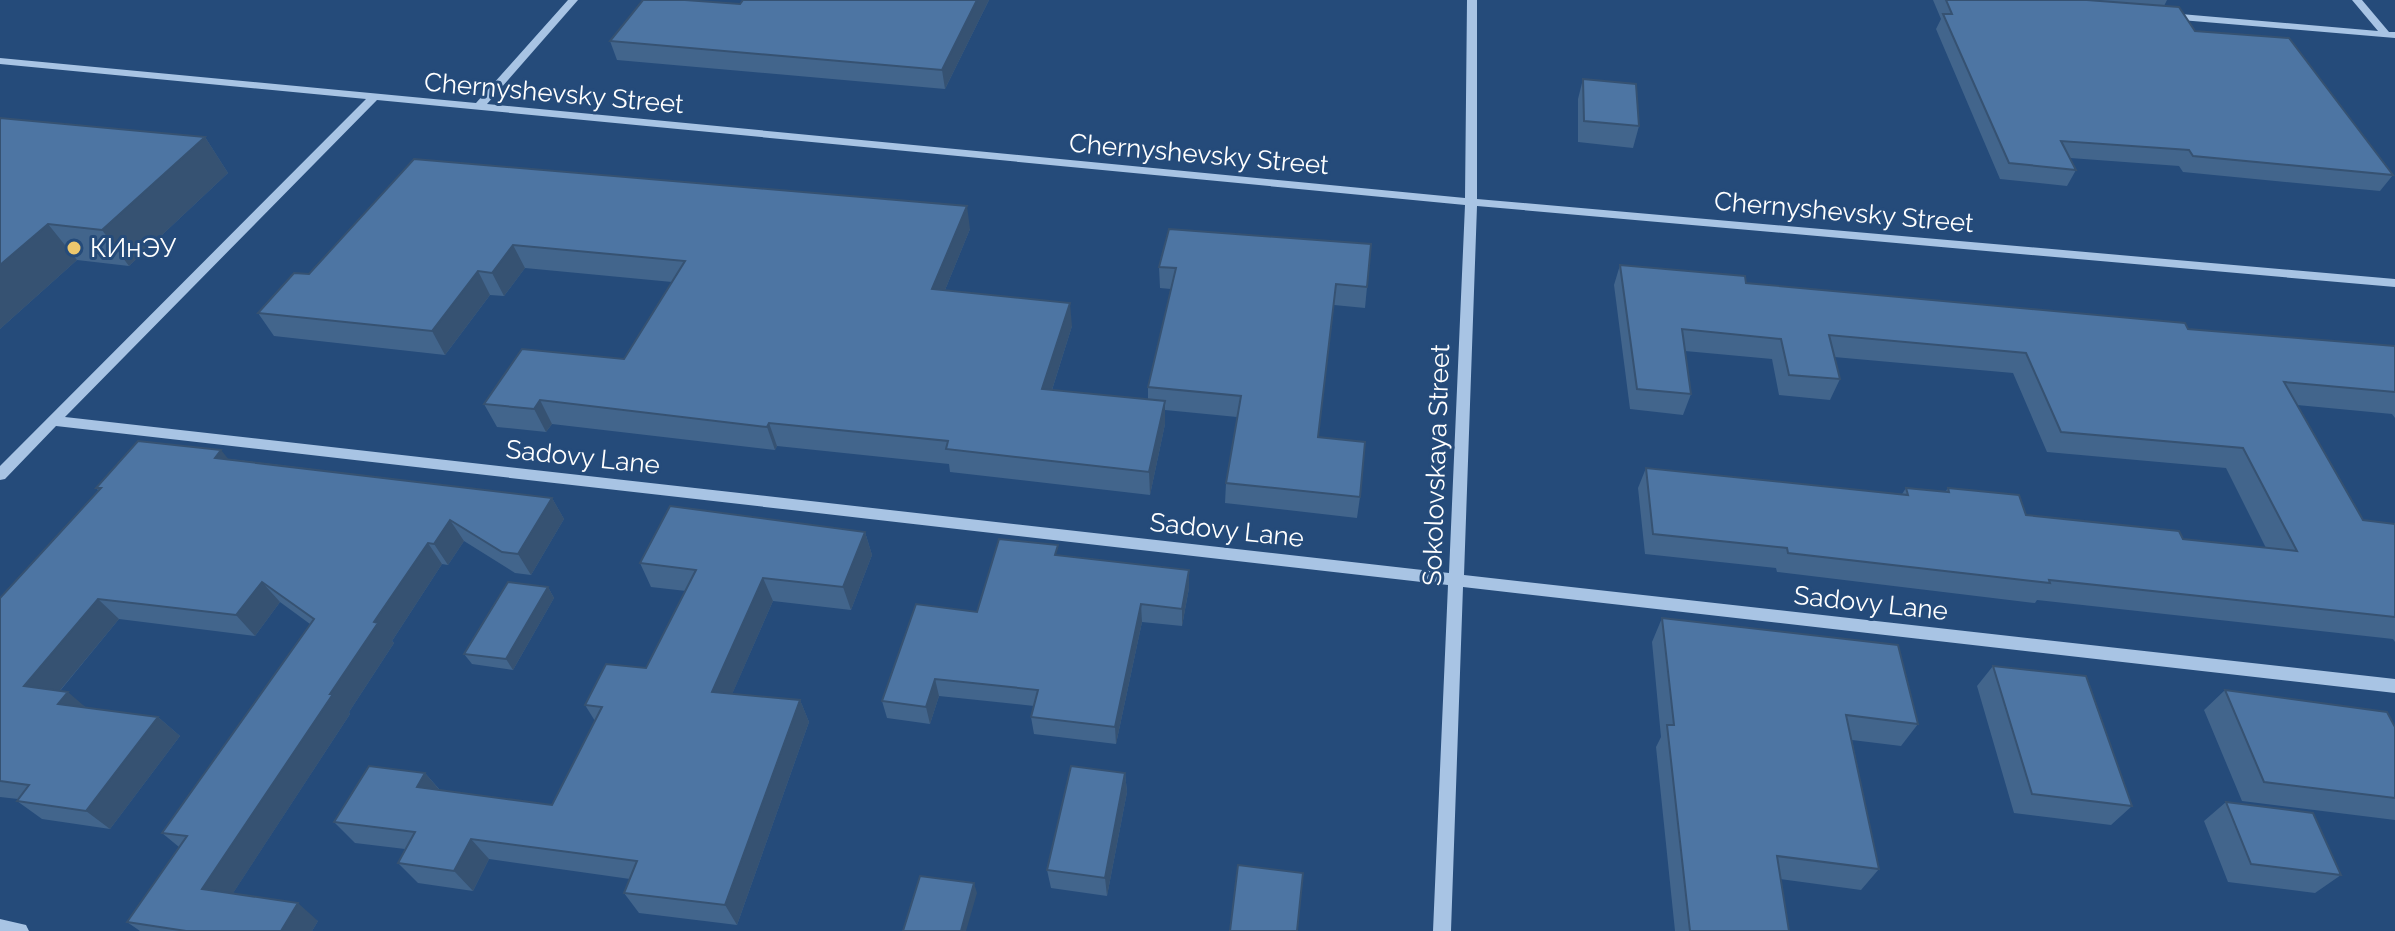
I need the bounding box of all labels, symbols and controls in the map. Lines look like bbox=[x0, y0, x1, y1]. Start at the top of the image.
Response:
street label: Chernyshevsky Street bbox=[423, 67, 685, 119]
street label: Chernyshevsky Street bbox=[1068, 128, 1330, 180]
street label: Chernyshevsky Street bbox=[1713, 186, 1975, 238]
place label: КИнЭУ bbox=[90, 233, 177, 263]
marker: КИнЭУ bbox=[65, 239, 83, 257]
street label: Sokolovskaya Street bbox=[1417, 343, 1455, 586]
street label: Sadovy Lane bbox=[504, 434, 662, 480]
street label: Sadovy Lane bbox=[1148, 507, 1306, 553]
street label: Sadovy Lane bbox=[1792, 580, 1950, 626]

